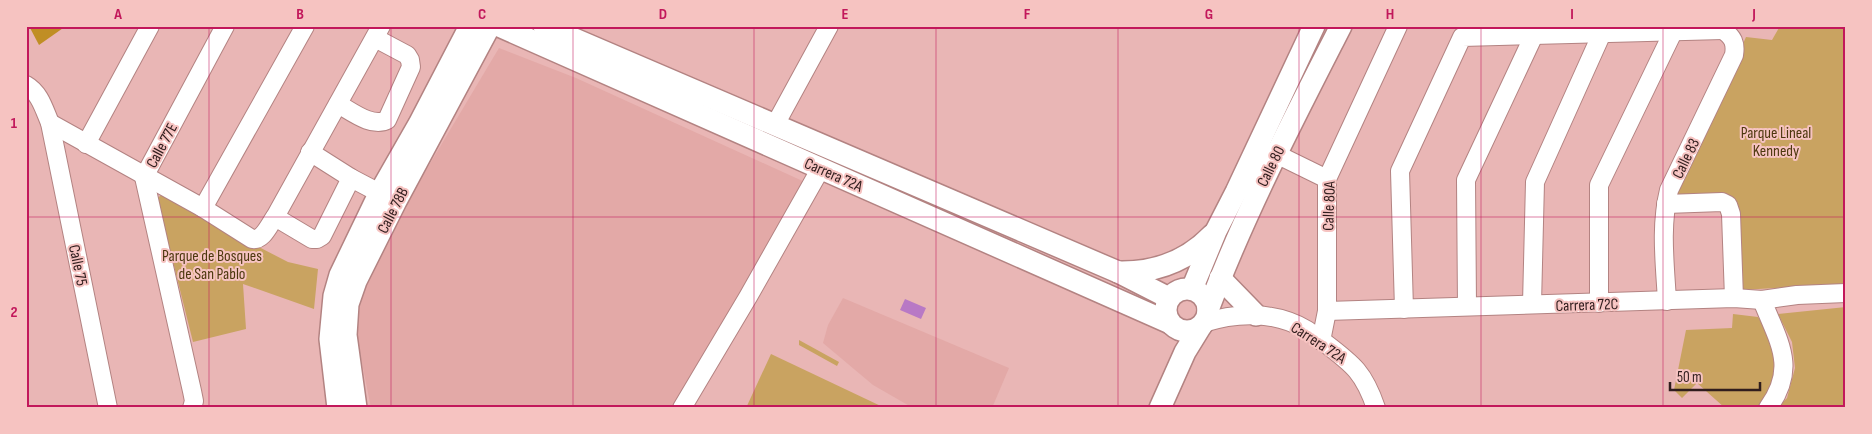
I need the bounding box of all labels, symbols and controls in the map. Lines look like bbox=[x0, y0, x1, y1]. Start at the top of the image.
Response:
text: A bbox=[113, 5, 122, 24]
text: B bbox=[296, 5, 304, 24]
text: C bbox=[478, 5, 486, 24]
text: D bbox=[659, 5, 667, 24]
text: E bbox=[842, 5, 849, 24]
text: F bbox=[1024, 5, 1031, 24]
text: G bbox=[1205, 5, 1213, 24]
text: H bbox=[1386, 5, 1394, 24]
text: I bbox=[1570, 5, 1574, 24]
text: J bbox=[1751, 5, 1756, 24]
text: 1 bbox=[11, 114, 18, 133]
street label: Calle 77E bbox=[143, 120, 182, 171]
park label: Parque Lineal Kennedy bbox=[1741, 124, 1811, 161]
street label: Calle 83 bbox=[1669, 135, 1704, 182]
street label: Calle 80 bbox=[1253, 143, 1289, 190]
street label: Carrera 72A bbox=[801, 154, 866, 197]
street label: Calle 80A bbox=[1319, 181, 1340, 231]
street label: Calle 78B bbox=[374, 185, 413, 237]
street label: Calle 75 bbox=[64, 243, 91, 288]
park label: Parque de Bosques de San Pablo bbox=[162, 247, 262, 284]
street label: Carrera 72C bbox=[1555, 295, 1619, 316]
text: 2 bbox=[10, 303, 18, 322]
street label: Carrera 72A bbox=[1287, 318, 1349, 368]
scale bar bbox=[1670, 359, 1760, 391]
text: 50 m bbox=[1677, 368, 1702, 387]

